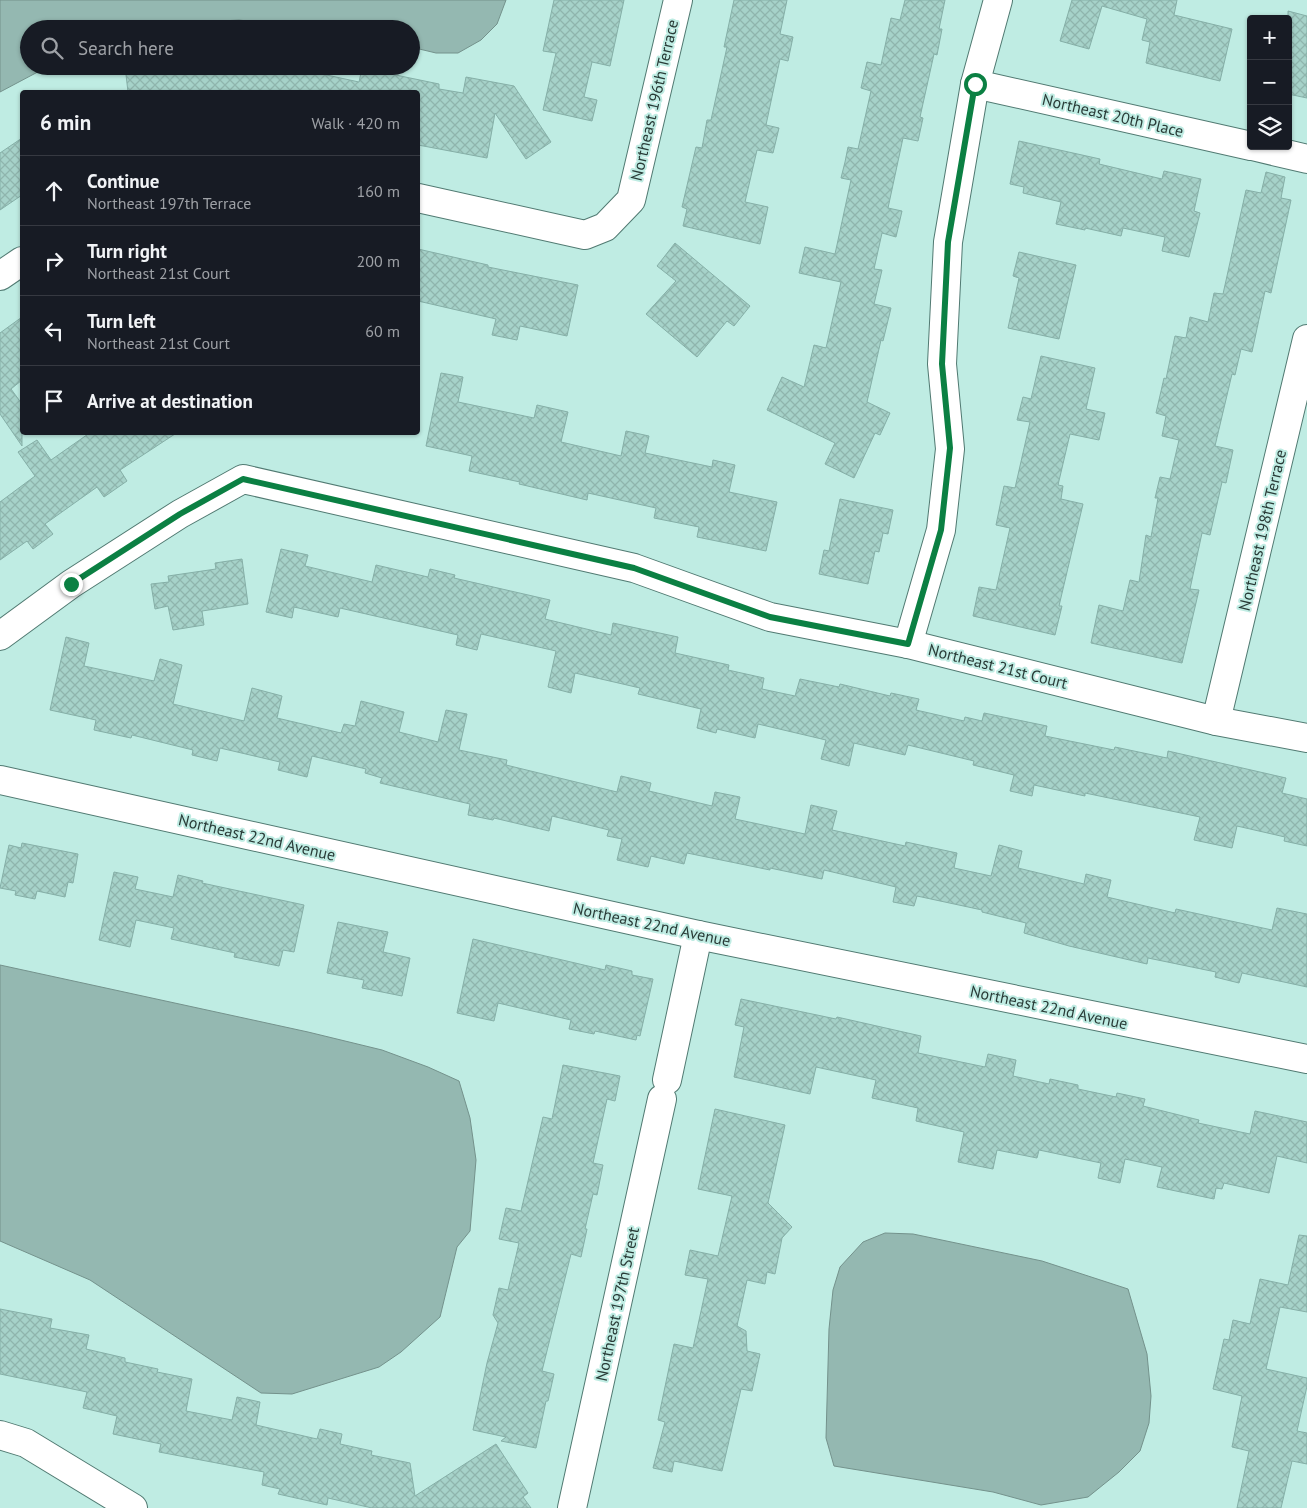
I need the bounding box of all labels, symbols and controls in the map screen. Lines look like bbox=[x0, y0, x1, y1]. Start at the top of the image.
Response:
map controls bbox=[1247, 15, 1292, 150]
button: + bbox=[1247, 15, 1292, 60]
street label: Northeast 196th Terrace bbox=[626, 17, 682, 183]
search box bbox=[20, 20, 420, 75]
icon: search bbox=[38, 34, 66, 62]
text: Search here bbox=[78, 36, 174, 60]
button: − bbox=[1247, 60, 1292, 105]
route start bbox=[964, 73, 987, 96]
street label: Northeast 20th Place bbox=[1040, 89, 1186, 141]
button: layers bbox=[1247, 105, 1292, 150]
text: 6 min bbox=[40, 109, 91, 136]
text: Walk · 420 m bbox=[311, 113, 400, 133]
text: Continue bbox=[87, 169, 159, 193]
icon: ahead bbox=[40, 177, 68, 205]
text: 160 m bbox=[357, 181, 400, 201]
text: Northeast 197th Terrace bbox=[87, 193, 251, 213]
text: Turn right bbox=[87, 239, 167, 263]
icon: right bbox=[40, 247, 68, 275]
text: 200 m bbox=[357, 251, 400, 271]
text: Northeast 21st Court bbox=[87, 263, 230, 283]
text: Turn left bbox=[87, 309, 156, 333]
icon: left bbox=[40, 317, 68, 345]
text: 60 m bbox=[365, 321, 400, 341]
text: Northeast 21st Court bbox=[87, 333, 230, 353]
icon: arrive bbox=[40, 387, 68, 415]
text: Arrive at destination bbox=[87, 389, 253, 413]
street label: Northeast 198th Terrace bbox=[1234, 447, 1290, 613]
route end bbox=[60, 573, 83, 596]
street label: Northeast 21st Court bbox=[926, 639, 1070, 693]
street label: Northeast 22nd Avenue bbox=[177, 809, 337, 865]
street label: Northeast 22nd Avenue bbox=[571, 898, 733, 950]
street label: Northeast 22nd Avenue bbox=[968, 981, 1130, 1033]
street label: Northeast 197th Street bbox=[591, 1225, 643, 1383]

